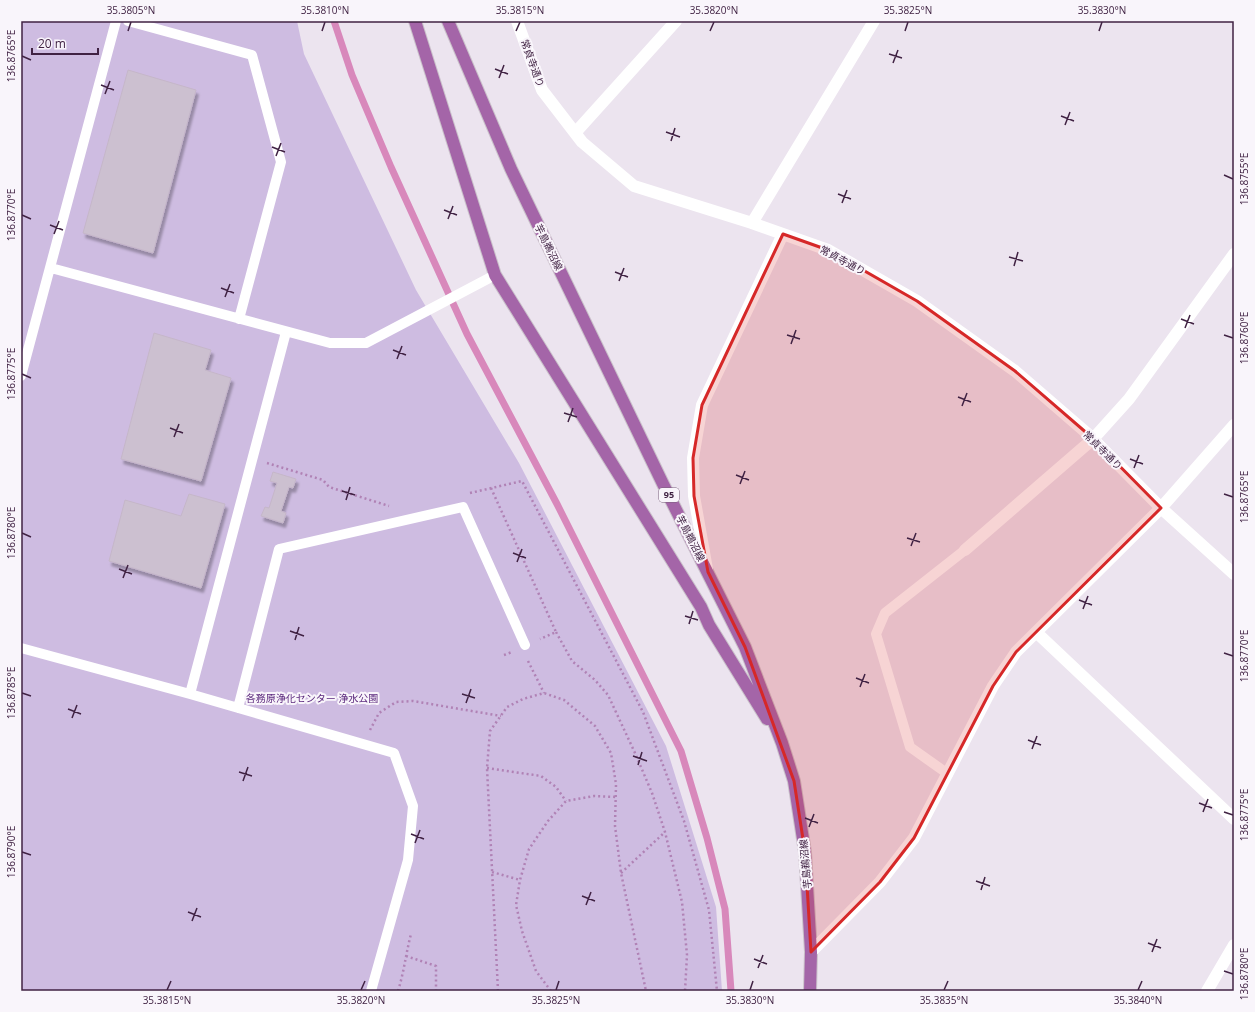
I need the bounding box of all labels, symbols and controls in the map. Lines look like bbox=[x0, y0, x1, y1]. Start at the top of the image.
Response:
text: 35.3805°N bbox=[107, 3, 155, 17]
text: 35.3810°N bbox=[301, 3, 349, 17]
text: 35.3815°N bbox=[496, 3, 544, 17]
text: 35.3820°N bbox=[690, 3, 738, 17]
text: 35.3825°N bbox=[884, 3, 932, 17]
text: 35.3830°N bbox=[1078, 3, 1126, 17]
text: 136.8765°E bbox=[4, 30, 18, 82]
scale bar bbox=[32, 30, 98, 56]
text: 20 m bbox=[38, 35, 66, 52]
street label: 常貞寺通り bbox=[518, 37, 548, 89]
text: 136.8755°E bbox=[1237, 153, 1251, 205]
text: 136.8770°E bbox=[4, 189, 18, 241]
street label: 芋島鵜沼線 bbox=[532, 221, 566, 273]
street label: 常貞寺通り bbox=[818, 242, 868, 278]
text: 136.8760°E bbox=[1237, 312, 1251, 364]
text: 136.8775°E bbox=[4, 348, 18, 400]
street label: 常貞寺通り bbox=[1080, 427, 1126, 473]
text: 136.8765°E bbox=[1237, 471, 1251, 523]
road number: 95 bbox=[659, 488, 679, 502]
text: 136.8780°E bbox=[4, 507, 18, 559]
street label: 芋島鵜沼線 bbox=[673, 513, 709, 563]
text: 136.8770°E bbox=[1237, 630, 1251, 682]
text: 136.8785°E bbox=[4, 667, 18, 719]
park label: 各務原浄化センター 浄水公園 bbox=[246, 691, 378, 705]
text: 136.8775°E bbox=[1237, 789, 1251, 841]
text: 136.8790°E bbox=[4, 826, 18, 878]
street label: 芋島鵜沼線 bbox=[796, 838, 814, 890]
text: 136.8780°E bbox=[1237, 948, 1251, 1000]
text: 35.3815°N bbox=[143, 993, 191, 1007]
text: 35.3820°N bbox=[337, 993, 385, 1007]
text: 35.3825°N bbox=[532, 993, 580, 1007]
text: 35.3830°N bbox=[726, 993, 774, 1007]
text: 35.3835°N bbox=[920, 993, 968, 1007]
text: 35.3840°N bbox=[1114, 993, 1162, 1007]

